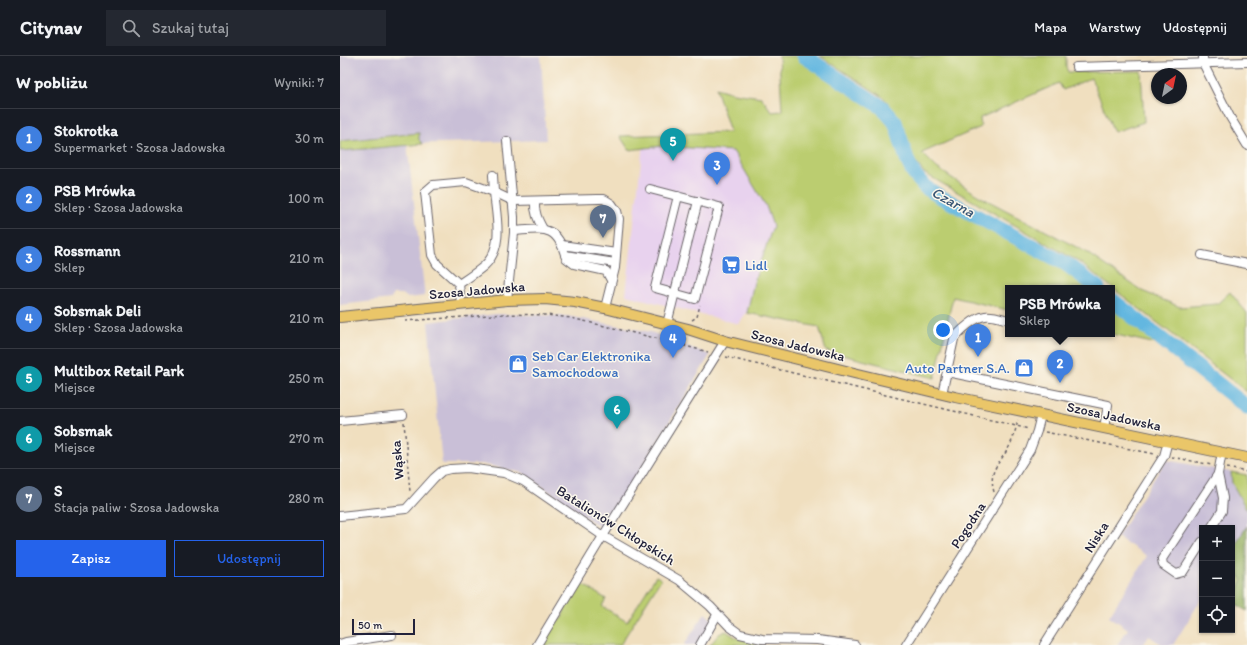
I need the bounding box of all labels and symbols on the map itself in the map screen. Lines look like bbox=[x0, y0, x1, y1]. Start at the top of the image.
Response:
north arrow bbox=[1151, 68, 1187, 104]
pin: 5 bbox=[660, 128, 686, 161]
pin: 3 bbox=[704, 152, 730, 185]
water label: Czarna bbox=[929, 183, 978, 221]
pin: 7 bbox=[590, 205, 616, 238]
supermarket icon: Lidl bbox=[720, 254, 742, 276]
place label: Lidl bbox=[745, 257, 767, 274]
street label: Szosa Jadowska bbox=[428, 278, 526, 303]
your location bbox=[933, 320, 953, 340]
pin: 1 bbox=[965, 324, 991, 357]
pin: 4 bbox=[660, 325, 686, 358]
street label: Szosa Jadowska bbox=[749, 326, 847, 365]
place label: Seb Car Elektronika Samochodowa bbox=[532, 348, 652, 381]
pin: 2 bbox=[1047, 350, 1073, 383]
shop icon: Seb Car Elektronika Samochodowa bbox=[507, 353, 529, 375]
shop icon: Auto Partner S.A. bbox=[1013, 357, 1035, 379]
place label: Auto Partner S.A. bbox=[905, 360, 1010, 377]
pin: 6 bbox=[604, 396, 630, 429]
street label: Szosa Jadowska bbox=[1065, 398, 1163, 435]
street label: Wąska bbox=[387, 439, 408, 480]
street label: Batalionów Chłopskich bbox=[553, 482, 679, 569]
street label: Pogodna bbox=[947, 498, 990, 552]
street label: Niska bbox=[1080, 519, 1113, 556]
scale bar bbox=[352, 617, 415, 636]

